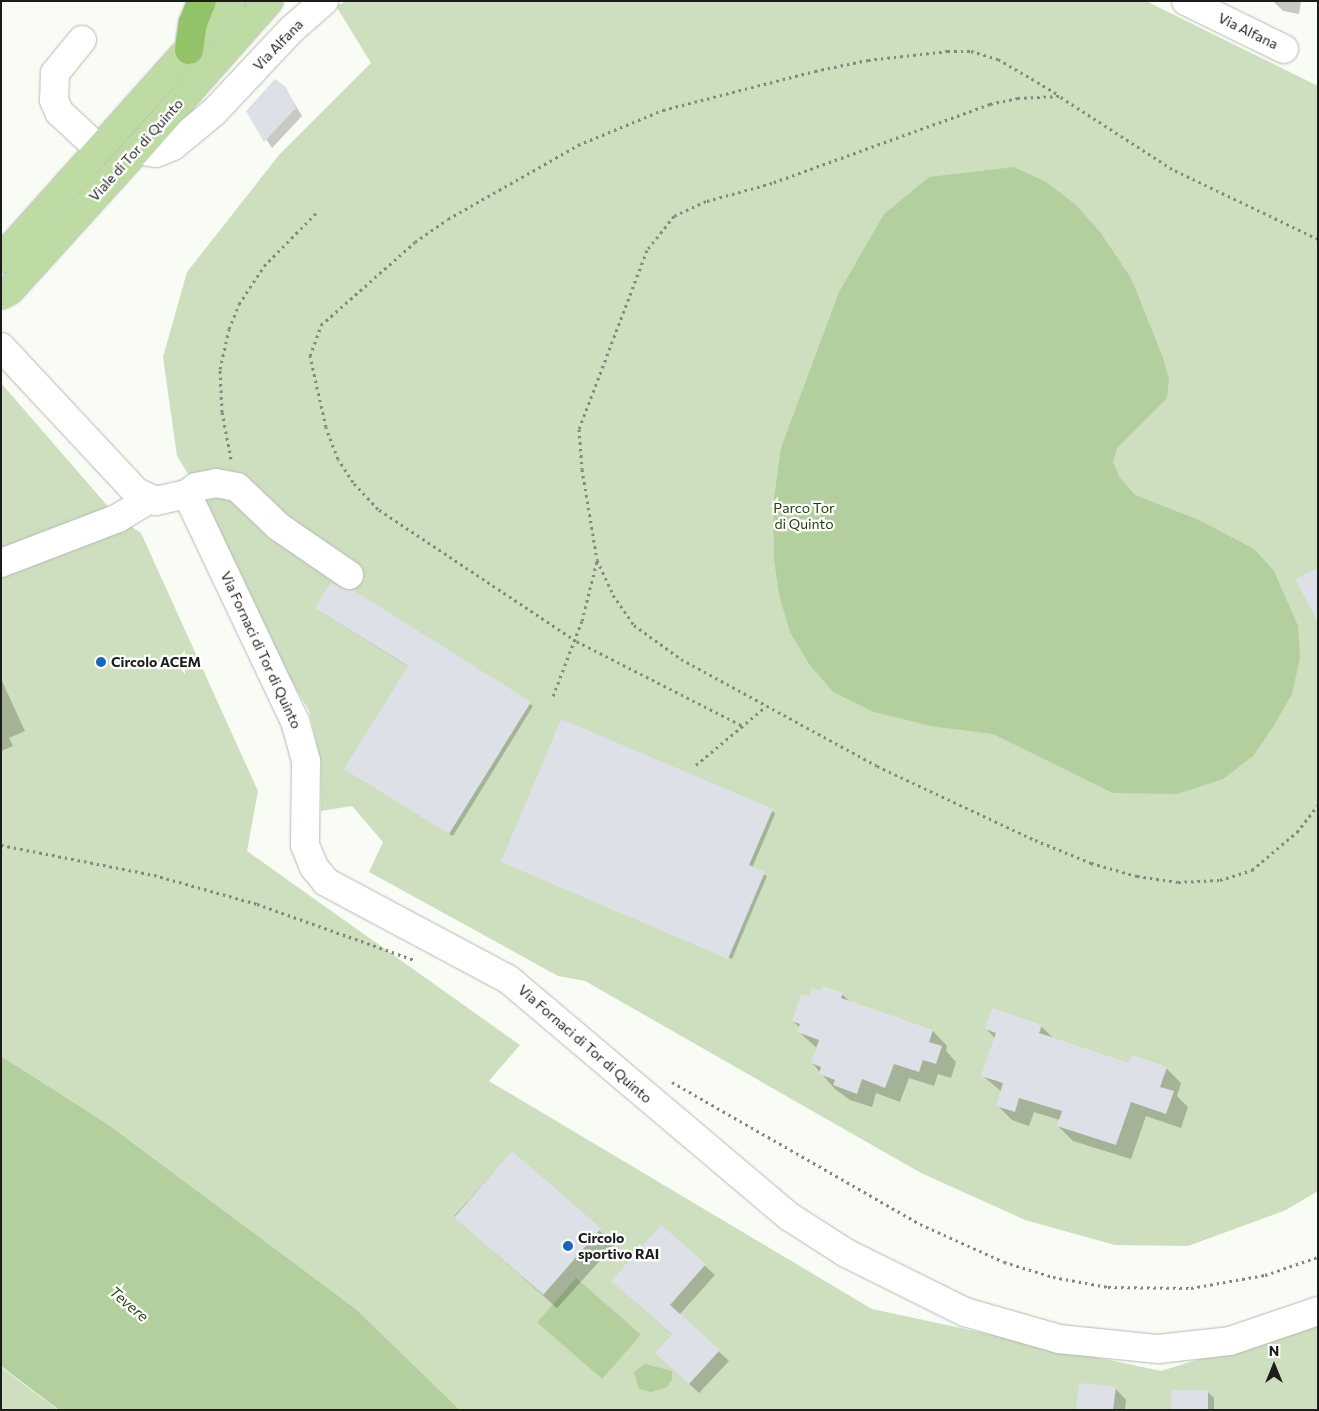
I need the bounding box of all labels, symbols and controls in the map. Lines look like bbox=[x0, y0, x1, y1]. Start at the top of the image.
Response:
street label: Via Alfana bbox=[1215, 9, 1281, 53]
street label: Via Alfana bbox=[250, 16, 306, 74]
street label: Viale di Tor di Quinto bbox=[85, 95, 187, 205]
park label: Parco Tor di Quinto bbox=[773, 500, 835, 532]
street label: Via Fornaci di Tor di Quinto bbox=[217, 569, 305, 731]
place label: Circolo ACEM bbox=[111, 654, 201, 670]
marker: Circolo ACEM bbox=[95, 656, 107, 668]
street label: Via Fornaci di Tor di Quinto bbox=[515, 981, 655, 1107]
place label: Circolo sportivo RAI bbox=[578, 1230, 659, 1262]
marker: Circolo sportivo RAI bbox=[562, 1240, 574, 1252]
water label: Tevere bbox=[106, 1283, 152, 1325]
north arrow bbox=[1249, 1341, 1299, 1391]
text: N bbox=[1269, 1342, 1279, 1359]

